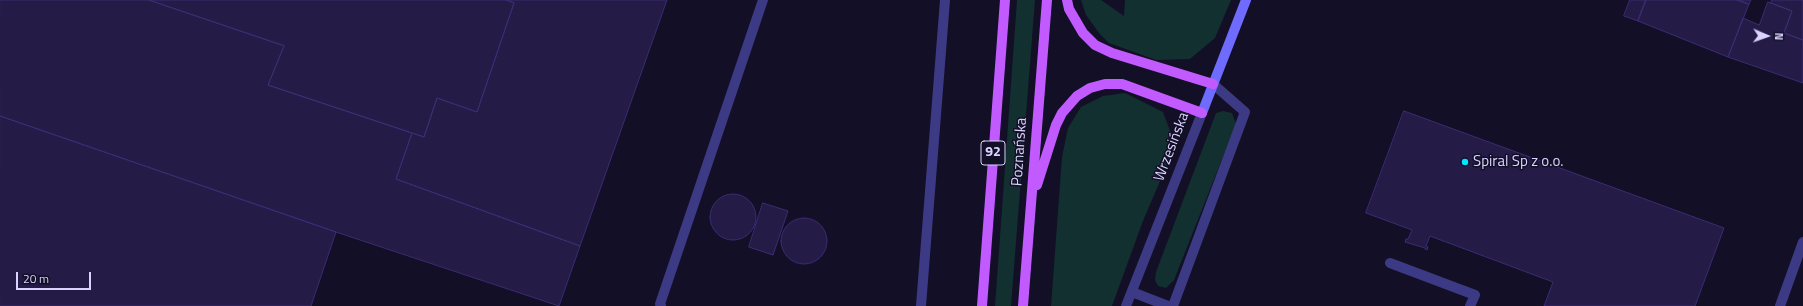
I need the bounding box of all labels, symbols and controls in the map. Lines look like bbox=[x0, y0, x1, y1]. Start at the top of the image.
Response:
north arrow bbox=[1747, 16, 1787, 56]
text: N bbox=[1771, 32, 1787, 41]
street label: Wrzesińska bbox=[1151, 110, 1193, 184]
street label: Poznańska bbox=[1009, 117, 1031, 187]
road number: 92 bbox=[981, 141, 1005, 165]
place label: Spiral Sp z o.o. bbox=[1473, 153, 1564, 171]
marker: Spiral Sp z o.o. bbox=[1460, 157, 1470, 167]
scale bar bbox=[18, 264, 93, 290]
text: 20 m bbox=[23, 269, 49, 288]

